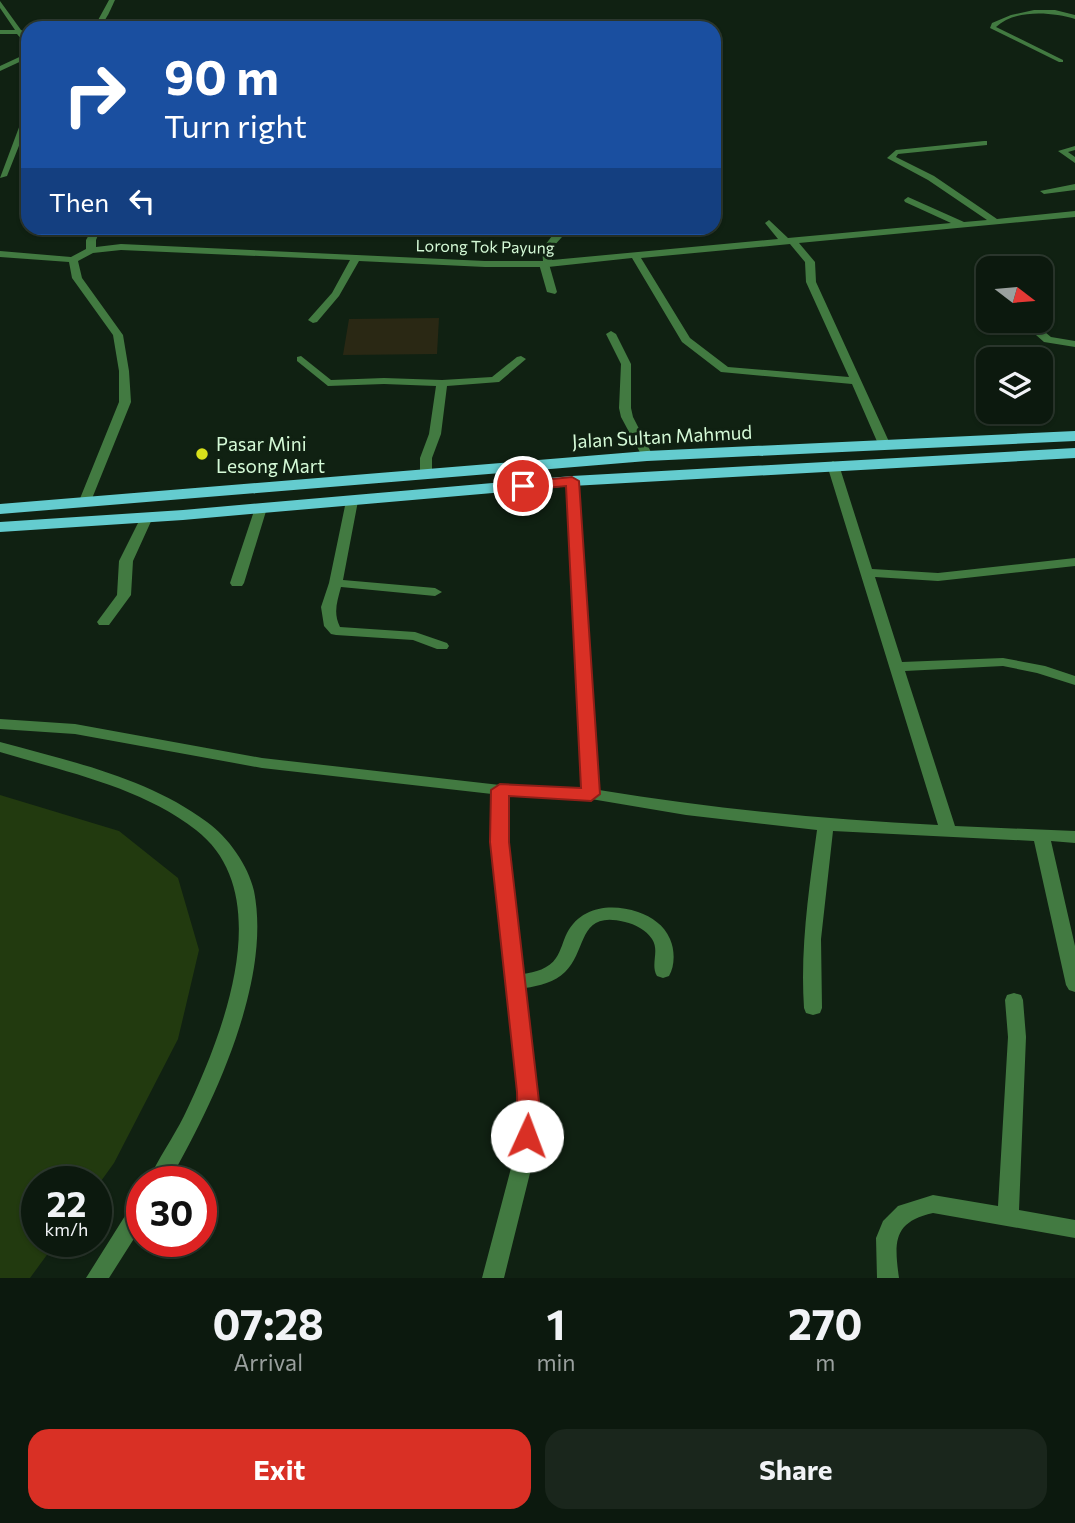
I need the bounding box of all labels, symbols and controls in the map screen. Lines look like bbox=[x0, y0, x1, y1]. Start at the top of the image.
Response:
text: 90 m bbox=[164, 45, 279, 105]
icon: right bbox=[49, 49, 140, 140]
text: Turn right bbox=[164, 105, 307, 145]
icon: left bbox=[123, 182, 161, 220]
text: Then bbox=[49, 186, 109, 217]
street label: Lorong Tok Payung bbox=[415, 235, 555, 257]
north arrow bbox=[976, 256, 1054, 332]
map controls bbox=[976, 256, 1053, 424]
button: layers bbox=[976, 347, 1053, 424]
street label: Jalan Sultan Mahmud bbox=[571, 420, 753, 452]
place label: Pasar Mini Lesong Mart bbox=[216, 432, 325, 477]
marker: Pasar Mini Lesong Mart bbox=[194, 446, 210, 462]
pin bbox=[493, 456, 553, 516]
icon: arrive bbox=[504, 467, 542, 505]
position arrow bbox=[490, 1099, 564, 1173]
speed limit sign: 30 bbox=[126, 1166, 217, 1257]
text: 22 bbox=[47, 1181, 86, 1224]
text: km/h bbox=[45, 1218, 88, 1240]
text: 07:28 bbox=[213, 1297, 324, 1349]
text: 1 bbox=[546, 1297, 565, 1349]
text: 270 bbox=[788, 1297, 862, 1349]
text: Arrival bbox=[233, 1348, 303, 1376]
text: min bbox=[536, 1348, 576, 1376]
text: m bbox=[815, 1348, 835, 1376]
button: Exit bbox=[28, 1429, 531, 1509]
button: Share bbox=[545, 1429, 1047, 1509]

